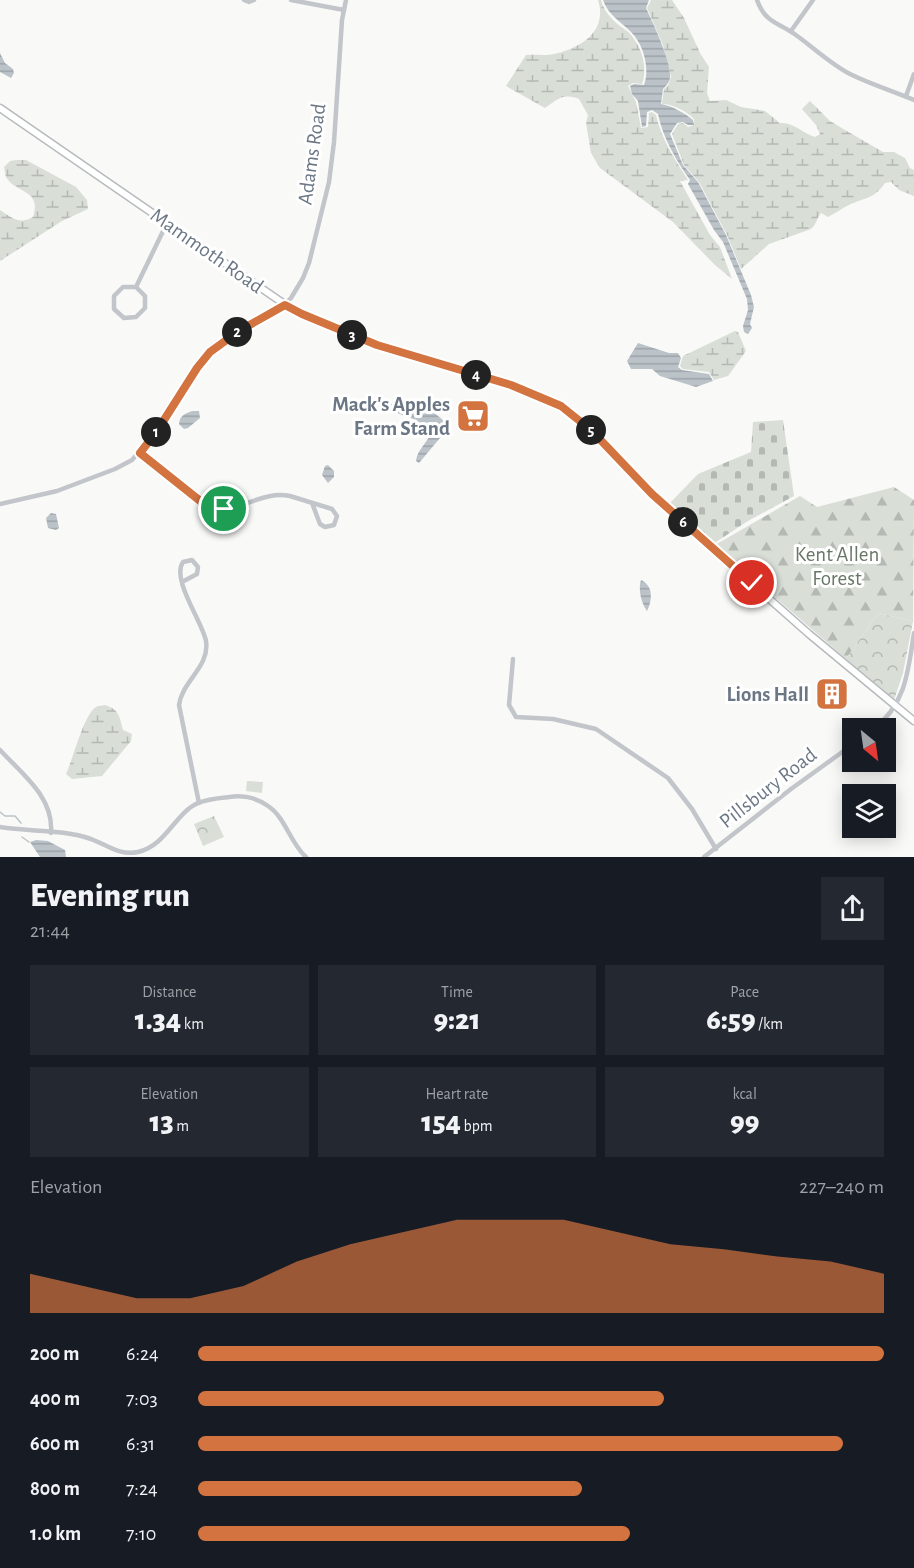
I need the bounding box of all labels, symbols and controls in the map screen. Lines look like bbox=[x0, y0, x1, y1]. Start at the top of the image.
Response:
street label: Adams Road bbox=[295, 102, 330, 206]
street label: Mammoth Road bbox=[147, 204, 267, 298]
pin: 2 bbox=[222, 317, 252, 347]
pin: 3 bbox=[337, 320, 367, 350]
text: 2 bbox=[233, 324, 241, 340]
text: 3 bbox=[349, 327, 355, 343]
pin: 4 bbox=[461, 360, 491, 390]
text: 4 bbox=[472, 367, 480, 383]
place label: Mack's Apples Farm Stand bbox=[332, 394, 450, 439]
supermarket icon: Mack's Apples Farm Stand bbox=[455, 398, 491, 434]
pin: 5 bbox=[576, 415, 606, 445]
pin: 1 bbox=[141, 417, 171, 447]
text: 5 bbox=[588, 422, 594, 438]
text: 1 bbox=[153, 424, 159, 440]
pin bbox=[198, 483, 249, 534]
icon: arrive bbox=[207, 492, 240, 525]
pin: 6 bbox=[668, 507, 698, 537]
text: 6 bbox=[679, 514, 687, 530]
park label: Kent Allen Forest bbox=[795, 544, 879, 589]
pin bbox=[726, 557, 777, 608]
icon: check bbox=[735, 566, 768, 599]
building icon: Lions Hall bbox=[814, 676, 850, 712]
place label: Lions Hall bbox=[726, 684, 809, 705]
north arrow bbox=[842, 718, 896, 772]
map controls bbox=[842, 718, 896, 838]
street label: Pillsbury Road bbox=[716, 744, 821, 832]
button: layers bbox=[842, 784, 896, 838]
button: share bbox=[821, 877, 884, 940]
text: Evening run bbox=[30, 880, 190, 913]
text: 21:44 bbox=[30, 921, 70, 941]
text: Distance bbox=[142, 984, 196, 1000]
text: Time bbox=[441, 984, 473, 1000]
text: Pace bbox=[730, 984, 759, 1000]
text: 1.34 bbox=[135, 1005, 181, 1035]
text: 9:21 bbox=[434, 1005, 480, 1035]
text: 6:59 bbox=[706, 1005, 756, 1035]
text: km bbox=[181, 1016, 204, 1032]
text: /km bbox=[756, 1016, 783, 1032]
text: Elevation bbox=[140, 1086, 198, 1102]
text: Heart rate bbox=[426, 1086, 488, 1102]
text: kcal bbox=[732, 1086, 757, 1102]
text: 13 bbox=[149, 1107, 174, 1137]
text: 154 bbox=[421, 1107, 461, 1137]
text: 99 bbox=[730, 1107, 759, 1137]
text: m bbox=[174, 1118, 189, 1134]
text: bpm bbox=[461, 1118, 493, 1134]
text: Elevation bbox=[30, 1177, 102, 1197]
text: 227–240 m bbox=[799, 1177, 884, 1197]
text: 200 m bbox=[30, 1344, 79, 1364]
text: 6:24 bbox=[126, 1344, 159, 1364]
text: 400 m bbox=[30, 1389, 80, 1409]
text: 7:03 bbox=[126, 1389, 158, 1409]
text: 600 m bbox=[30, 1434, 80, 1454]
text: 6:31 bbox=[126, 1434, 155, 1454]
text: 800 m bbox=[30, 1479, 80, 1499]
text: 7:24 bbox=[126, 1479, 158, 1499]
text: 1.0 km bbox=[30, 1524, 81, 1544]
text: 7:10 bbox=[126, 1524, 156, 1544]

